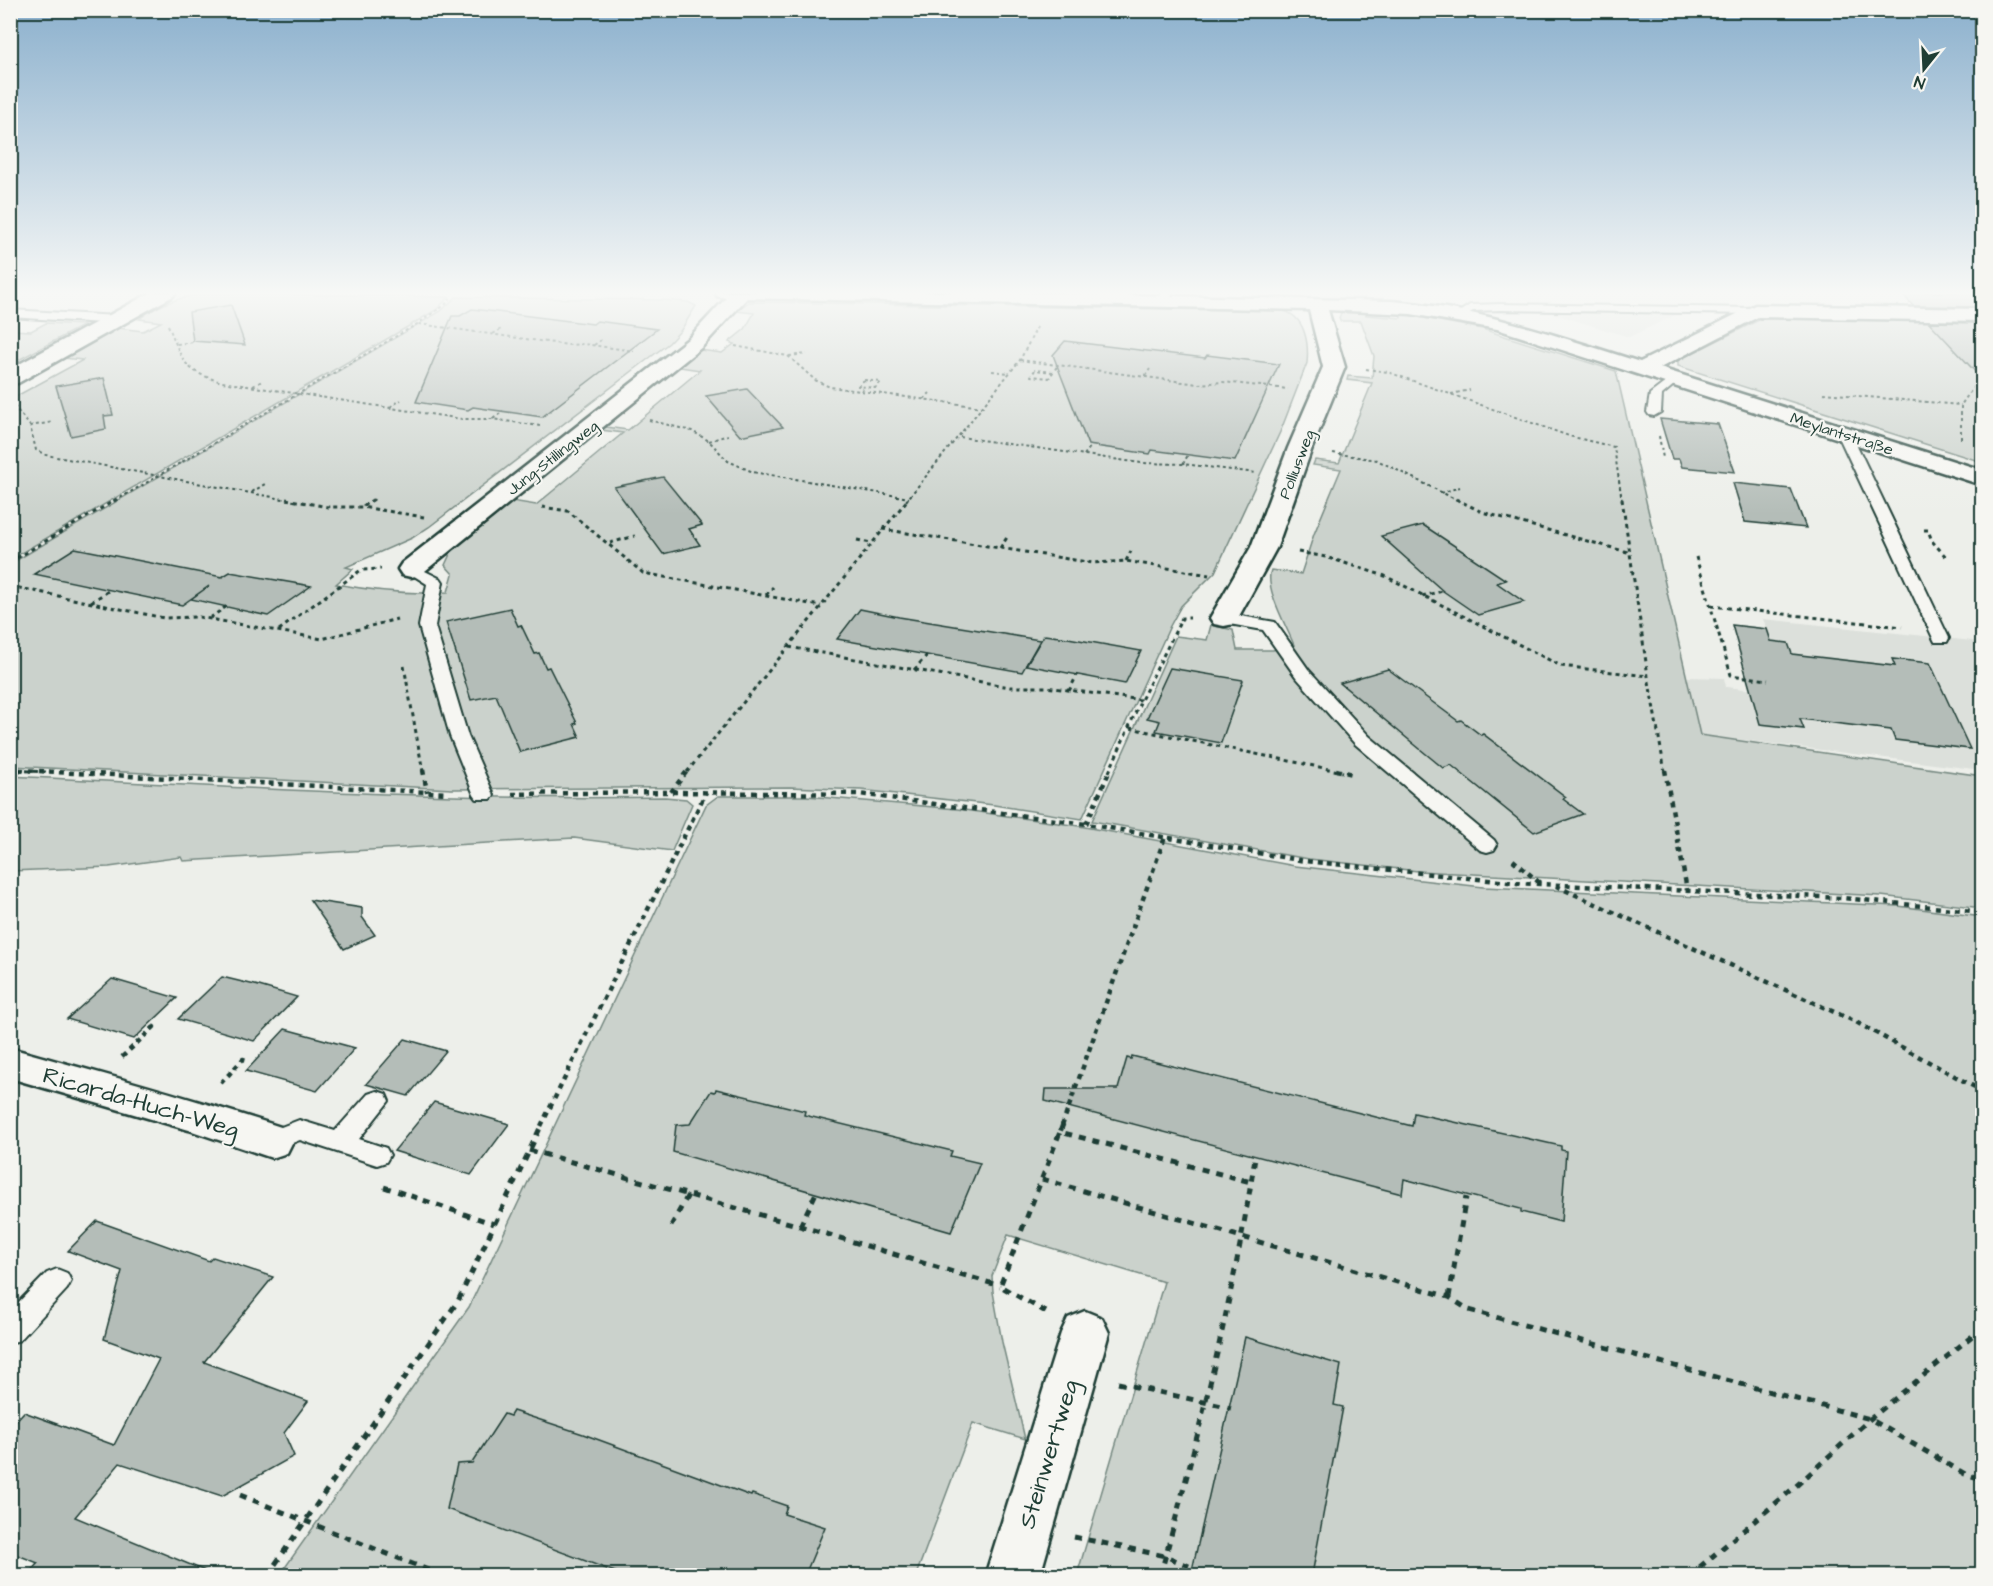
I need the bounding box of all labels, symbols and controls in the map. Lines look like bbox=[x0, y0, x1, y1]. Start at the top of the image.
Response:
north arrow bbox=[1894, 39, 1954, 99]
text: N bbox=[1912, 70, 1928, 94]
street label: Meylantstraße bbox=[1787, 407, 1896, 462]
street label: Jung-Stillingweg bbox=[502, 415, 604, 501]
street label: Polliusweg bbox=[1274, 427, 1321, 503]
street label: Ricarda-Huch-Weg bbox=[38, 1059, 243, 1148]
street label: Steinwertweg bbox=[1010, 1376, 1089, 1533]

